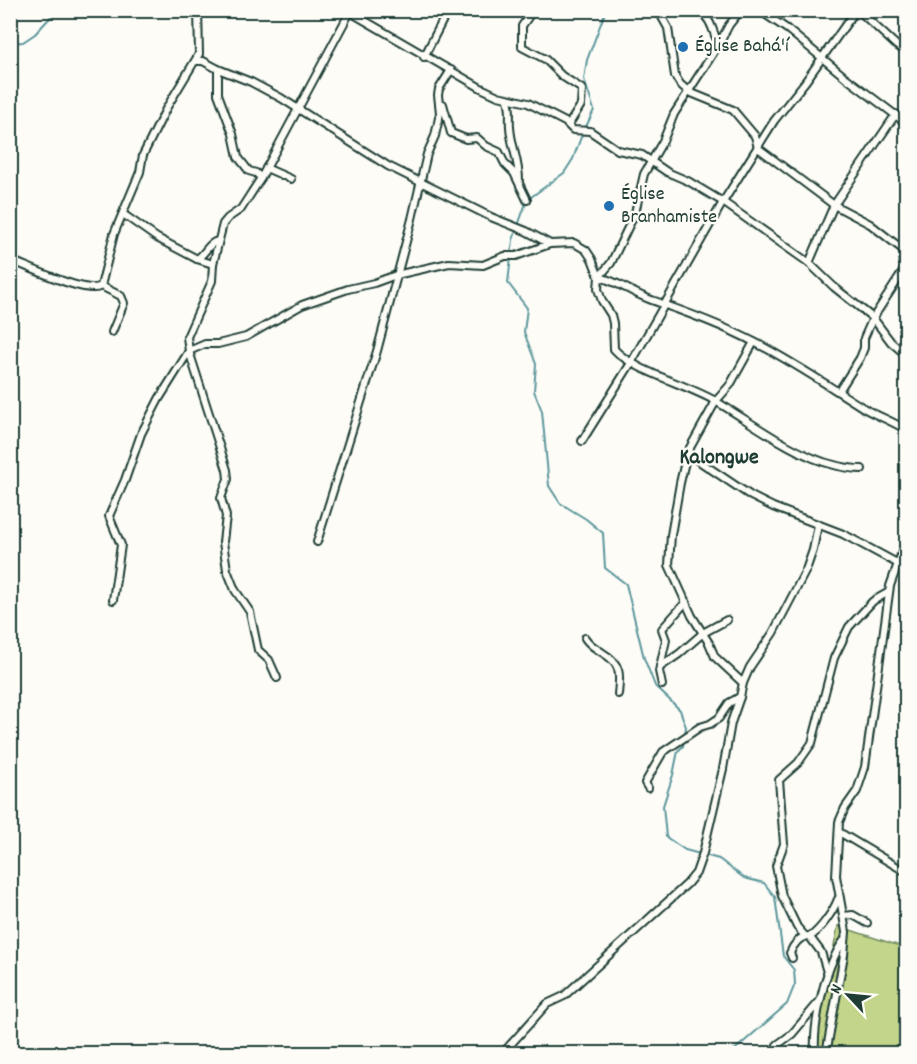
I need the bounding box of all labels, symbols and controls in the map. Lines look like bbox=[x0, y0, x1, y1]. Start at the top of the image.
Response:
place label: Église Bahá'í bbox=[695, 33, 790, 61]
marker: Église Bahá'í bbox=[676, 40, 690, 54]
place label: Église Branhamiste bbox=[621, 181, 717, 232]
marker: Église Branhamiste bbox=[602, 199, 616, 213]
district label: Kalongwe bbox=[679, 443, 759, 474]
north arrow bbox=[818, 965, 878, 1025]
text: N bbox=[825, 981, 849, 998]

